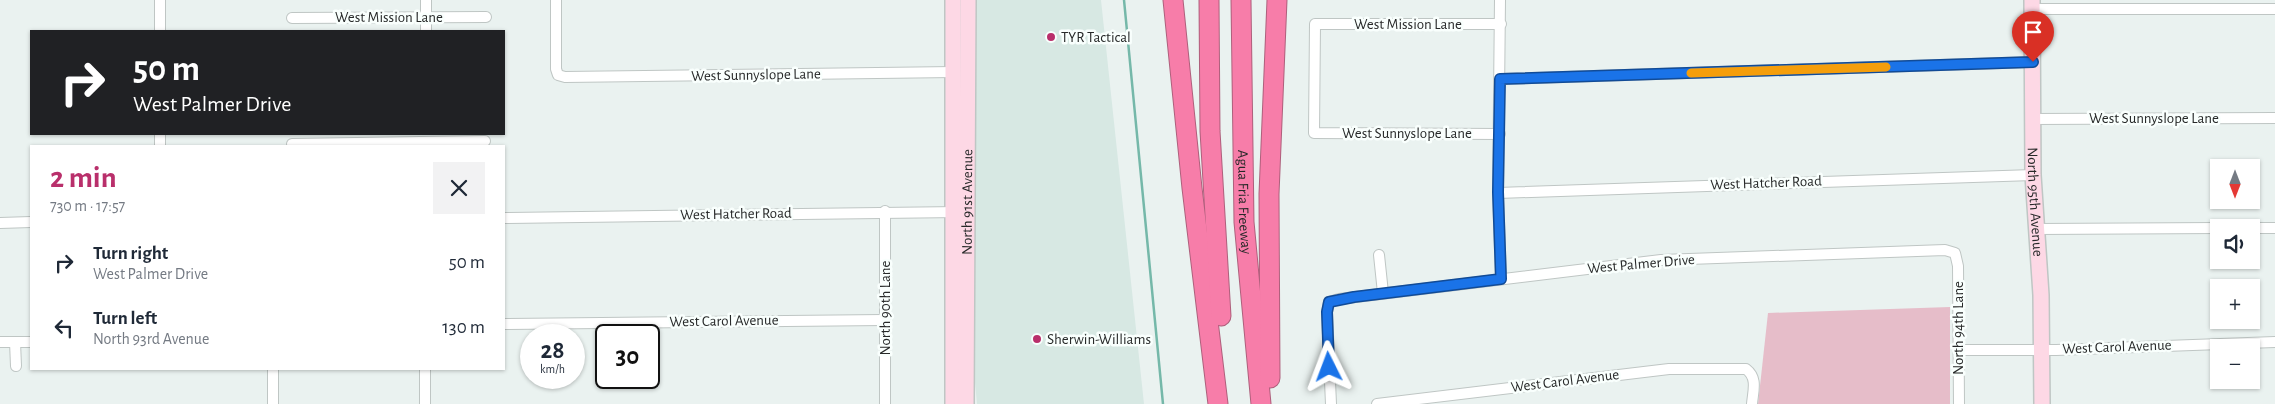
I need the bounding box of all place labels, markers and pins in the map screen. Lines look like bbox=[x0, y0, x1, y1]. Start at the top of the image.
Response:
pin bbox=[2012, 11, 2054, 62]
place label: TYR Tactical bbox=[1061, 30, 1131, 45]
marker: TYR Tactical bbox=[1045, 31, 1057, 43]
place label: Sherwin-Williams bbox=[1047, 332, 1151, 347]
marker: Sherwin-Williams bbox=[1031, 333, 1043, 345]

